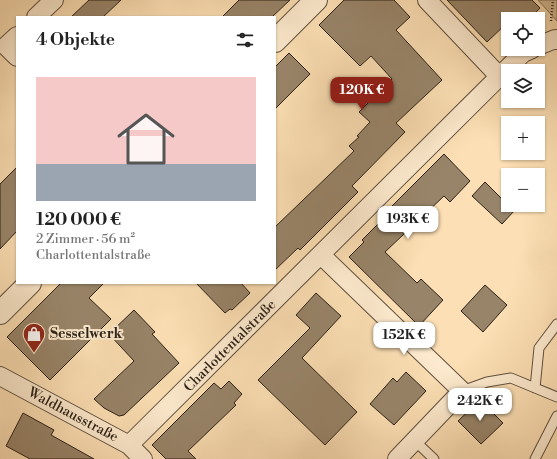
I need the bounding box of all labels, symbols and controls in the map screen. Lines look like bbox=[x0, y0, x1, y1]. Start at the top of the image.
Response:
map controls bbox=[501, 12, 545, 212]
button: locate bbox=[501, 12, 545, 56]
text: 4 Objekte bbox=[36, 29, 115, 51]
icon: filters bbox=[234, 29, 256, 51]
button: layers bbox=[501, 64, 545, 108]
pin: 120K € bbox=[329, 77, 395, 111]
text: 120K € bbox=[339, 82, 385, 98]
icon: home bbox=[110, 103, 182, 175]
button: + bbox=[501, 116, 545, 160]
button: − bbox=[501, 168, 545, 212]
pin: 193K € bbox=[375, 206, 441, 240]
text: 120 000 € bbox=[36, 209, 121, 231]
text: 193K € bbox=[386, 211, 430, 227]
text: 2 Zimmer · 56 m² bbox=[36, 231, 135, 247]
text: Charlottentalstraße bbox=[36, 247, 151, 263]
street label: Charlottentalstraße bbox=[180, 296, 280, 396]
shop icon: Sesselwerk bbox=[21, 321, 47, 354]
pin: 152K € bbox=[371, 322, 437, 356]
place label: Sesselwerk bbox=[50, 325, 122, 343]
text: 152K € bbox=[382, 327, 426, 343]
street label: Waldhausstraße bbox=[24, 383, 121, 446]
pin: 242K € bbox=[447, 388, 513, 422]
text: 242K € bbox=[457, 393, 503, 409]

